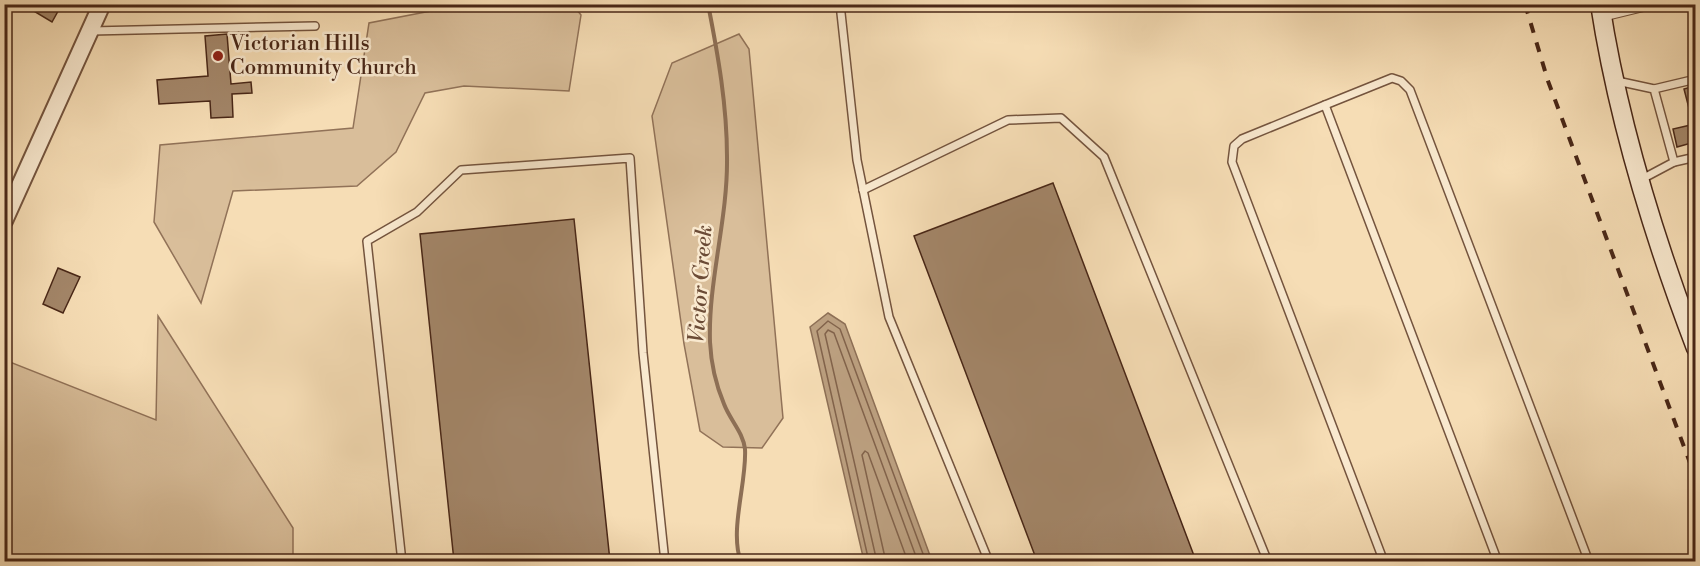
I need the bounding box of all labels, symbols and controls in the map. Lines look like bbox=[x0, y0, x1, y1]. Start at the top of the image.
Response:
place label: Victorian Hills Community Church bbox=[229, 31, 417, 81]
marker: Victorian Hills Community Church bbox=[211, 49, 225, 63]
water label: Victor Creek bbox=[683, 224, 719, 344]

